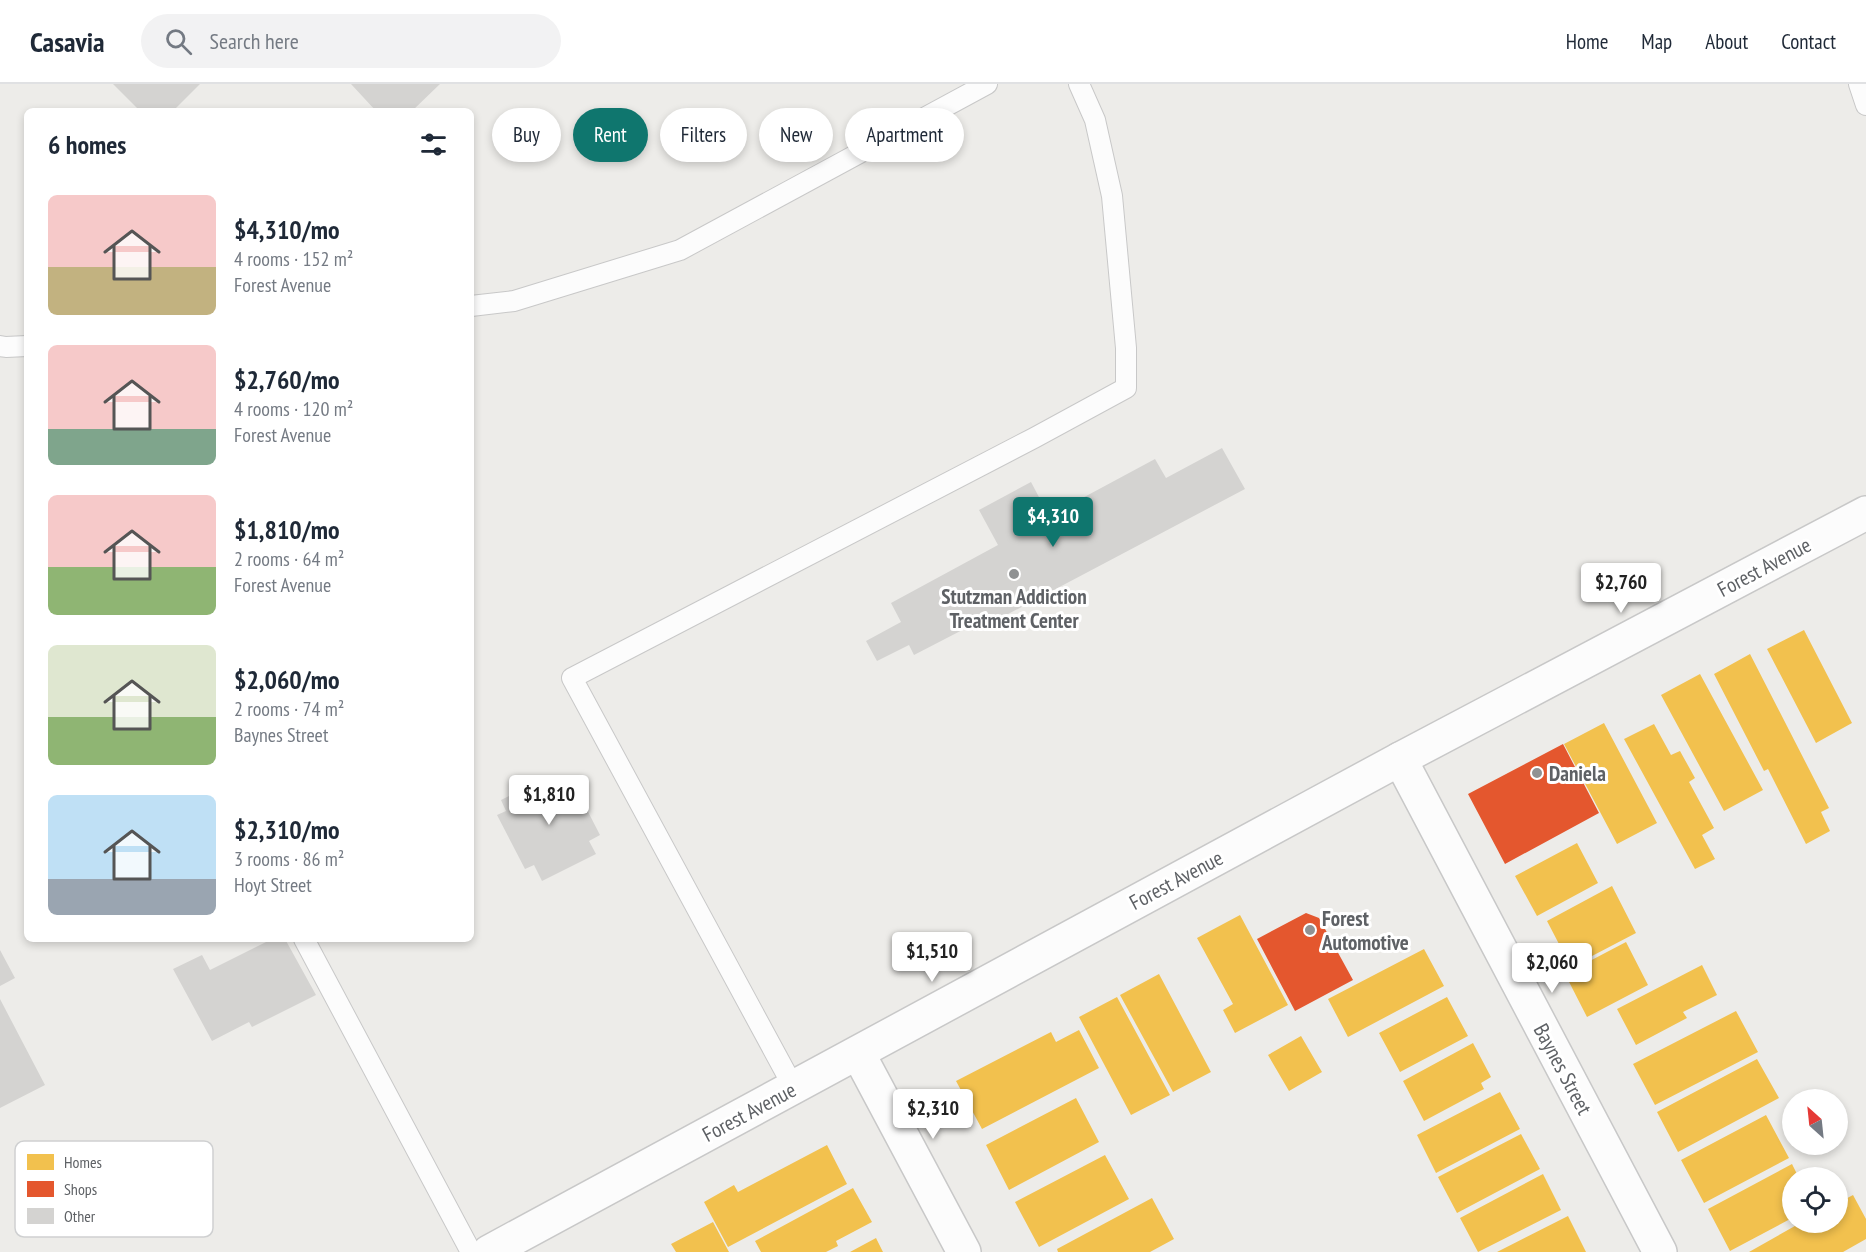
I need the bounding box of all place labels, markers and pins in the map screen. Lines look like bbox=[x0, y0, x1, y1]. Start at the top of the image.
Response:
pin: $4,310 bbox=[1004, 497, 1102, 548]
pin: $2,760 bbox=[1572, 563, 1670, 614]
marker: Stutzman Addiction Treatment Center bbox=[1007, 567, 1021, 581]
place label: Stutzman Addiction Treatment Center bbox=[941, 583, 1087, 634]
place label: Daniela bbox=[1549, 760, 1606, 787]
marker: Daniela bbox=[1530, 766, 1544, 780]
pin: $1,810 bbox=[500, 775, 598, 826]
place label: Forest Automotive bbox=[1321, 905, 1409, 956]
marker: Forest Automotive bbox=[1303, 923, 1317, 937]
pin: $1,510 bbox=[883, 932, 981, 983]
pin: $2,060 bbox=[1503, 943, 1601, 994]
pin: $2,310 bbox=[884, 1089, 982, 1140]

